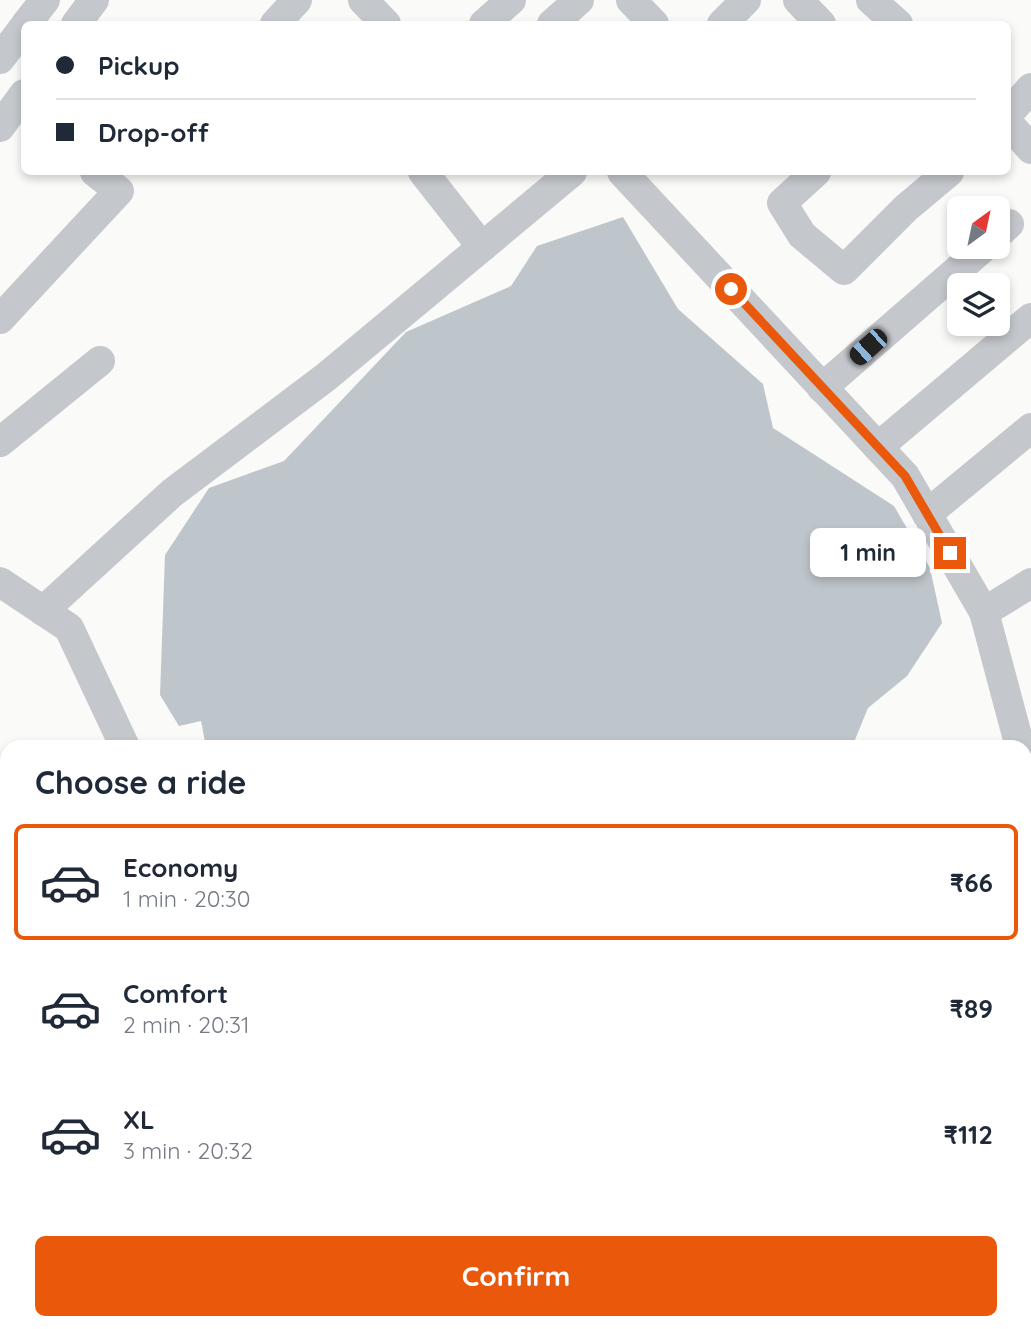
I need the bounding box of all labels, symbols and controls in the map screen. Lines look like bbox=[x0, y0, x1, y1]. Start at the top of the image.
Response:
text: Pickup bbox=[98, 49, 180, 82]
text: Drop-off bbox=[98, 116, 209, 149]
north arrow bbox=[947, 196, 1010, 259]
map controls bbox=[947, 196, 1010, 336]
route start bbox=[715, 273, 747, 305]
button: layers bbox=[947, 273, 1010, 336]
car bbox=[846, 325, 891, 369]
callout: 1 min bbox=[810, 528, 926, 578]
route end bbox=[934, 537, 966, 569]
text: 1 min bbox=[840, 538, 896, 567]
text: Choose a ride bbox=[35, 762, 247, 802]
icon: car bbox=[39, 851, 102, 914]
text: Economy bbox=[123, 851, 238, 884]
text: ₹66 bbox=[950, 866, 993, 899]
text: 1 min · 20:30 bbox=[123, 884, 251, 913]
icon: car bbox=[39, 977, 102, 1040]
text: Comfort bbox=[123, 977, 228, 1010]
text: ₹89 bbox=[950, 992, 993, 1025]
text: 2 min · 20:31 bbox=[123, 1010, 250, 1039]
icon: car bbox=[39, 1103, 102, 1166]
text: XL bbox=[123, 1103, 155, 1136]
text: ₹112 bbox=[944, 1118, 993, 1151]
text: 3 min · 20:32 bbox=[123, 1136, 253, 1165]
button: Confirm bbox=[35, 1236, 997, 1316]

